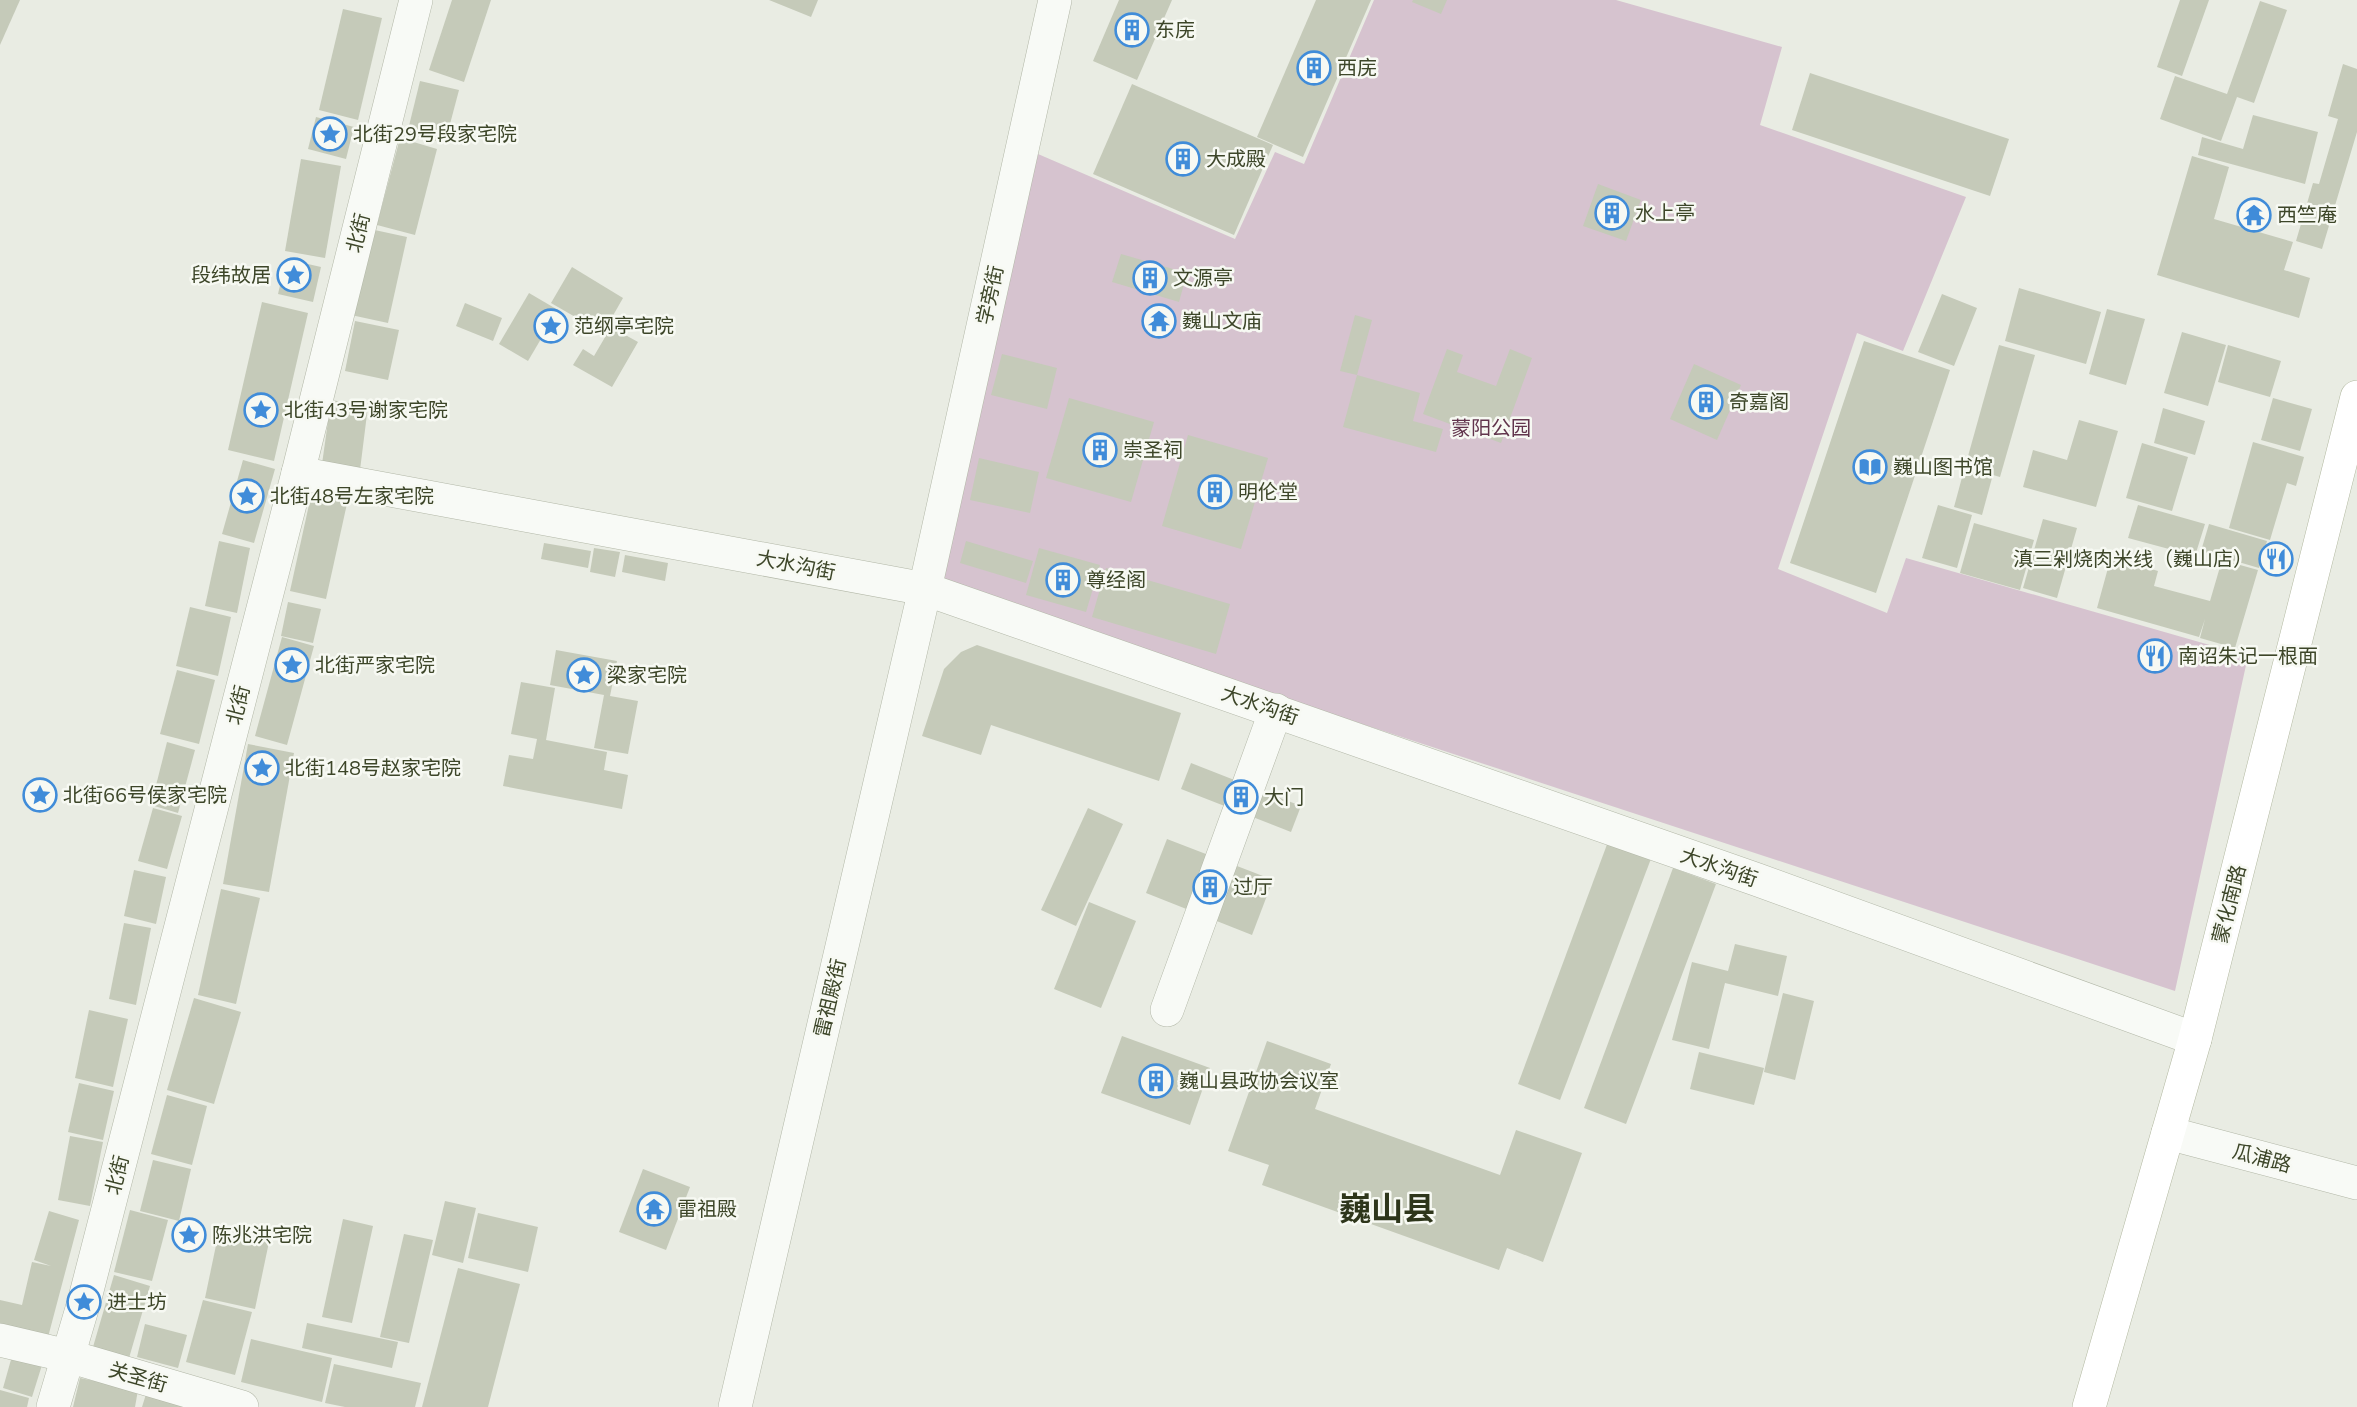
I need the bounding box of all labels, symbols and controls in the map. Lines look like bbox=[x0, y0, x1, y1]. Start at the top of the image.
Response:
building icon: 东庑 bbox=[1114, 12, 1150, 48]
place label: 东庑 bbox=[1155, 17, 1195, 44]
building icon: 西庑 bbox=[1296, 50, 1332, 86]
place label: 西庑 bbox=[1337, 55, 1377, 82]
place icon: 北街29号段家宅院 bbox=[312, 116, 348, 152]
place label: 北街29号段家宅院 bbox=[353, 121, 517, 148]
building icon: 大成殿 bbox=[1165, 141, 1201, 177]
place label: 大成殿 bbox=[1206, 146, 1266, 173]
building icon: 水上亭 bbox=[1594, 195, 1630, 231]
temple icon: 西竺庵 bbox=[2236, 197, 2272, 233]
place label: 水上亭 bbox=[1635, 200, 1695, 227]
place label: 西竺庵 bbox=[2277, 202, 2337, 229]
street label: 北街 bbox=[341, 210, 376, 256]
place icon: 段纬故居 bbox=[276, 257, 312, 293]
building icon: 文源亭 bbox=[1132, 260, 1168, 296]
place label: 段纬故居 bbox=[191, 262, 271, 289]
street label: 学旁街 bbox=[971, 263, 1010, 327]
place label: 文源亭 bbox=[1173, 265, 1233, 292]
temple icon: 巍山文庙 bbox=[1141, 303, 1177, 339]
place icon: 范纲亭宅院 bbox=[533, 308, 569, 344]
place label: 巍山文庙 bbox=[1182, 308, 1262, 335]
place label: 范纲亭宅院 bbox=[574, 313, 674, 340]
building icon: 奇嘉阁 bbox=[1688, 384, 1724, 420]
place label: 奇嘉阁 bbox=[1729, 389, 1789, 416]
place icon: 北街43号谢家宅院 bbox=[243, 392, 279, 428]
place label: 北街43号谢家宅院 bbox=[284, 397, 448, 424]
park label: 蒙阳公园 bbox=[1451, 415, 1531, 442]
building icon: 崇圣祠 bbox=[1082, 432, 1118, 468]
place label: 崇圣祠 bbox=[1123, 437, 1183, 464]
library icon: 巍山图书馆 bbox=[1852, 449, 1888, 485]
place label: 巍山图书馆 bbox=[1893, 454, 1993, 481]
building icon: 明伦堂 bbox=[1197, 474, 1233, 510]
place icon: 北街48号左家宅院 bbox=[229, 478, 265, 514]
place label: 明伦堂 bbox=[1238, 479, 1298, 506]
place label: 北街48号左家宅院 bbox=[270, 483, 434, 510]
restaurant icon: 滇三剁烧肉米线（巍山店） bbox=[2258, 541, 2294, 577]
street label: 大水沟街 bbox=[754, 545, 838, 586]
place label: 滇三剁烧肉米线（巍山店） bbox=[2013, 546, 2253, 573]
building icon: 尊经阁 bbox=[1045, 562, 1081, 598]
place label: 尊经阁 bbox=[1086, 567, 1146, 594]
restaurant icon: 南诏朱记一根面 bbox=[2137, 638, 2173, 674]
place label: 南诏朱记一根面 bbox=[2178, 643, 2318, 670]
place icon: 北街严家宅院 bbox=[274, 647, 310, 683]
place label: 北街严家宅院 bbox=[315, 652, 435, 679]
place icon: 梁家宅院 bbox=[566, 657, 602, 693]
place label: 梁家宅院 bbox=[607, 662, 687, 689]
street label: 大水沟街 bbox=[1218, 680, 1302, 731]
street label: 北街 bbox=[221, 682, 256, 728]
place icon: 北街148号赵家宅院 bbox=[244, 750, 280, 786]
place label: 北街148号赵家宅院 bbox=[285, 755, 461, 782]
place icon: 北街66号侯家宅院 bbox=[22, 777, 58, 813]
building icon: 大门 bbox=[1223, 779, 1259, 815]
place label: 北街66号侯家宅院 bbox=[63, 782, 227, 809]
place label: 大门 bbox=[1264, 784, 1304, 811]
street label: 大水沟街 bbox=[1677, 842, 1761, 893]
street label: 蒙化南路 bbox=[2207, 862, 2252, 946]
building icon: 过厅 bbox=[1192, 869, 1228, 905]
place label: 过厅 bbox=[1233, 874, 1273, 901]
street label: 雷祖殿街 bbox=[808, 956, 853, 1040]
building icon: 巍山县政协会议室 bbox=[1138, 1063, 1174, 1099]
place label: 巍山县政协会议室 bbox=[1179, 1068, 1339, 1095]
street label: 瓜浦路 bbox=[2229, 1138, 2294, 1179]
street label: 北街 bbox=[100, 1152, 135, 1198]
district label: 巍山县 bbox=[1339, 1188, 1435, 1231]
temple icon: 雷祖殿 bbox=[636, 1191, 672, 1227]
place label: 雷祖殿 bbox=[677, 1196, 737, 1223]
place icon: 陈兆洪宅院 bbox=[171, 1217, 207, 1253]
place label: 陈兆洪宅院 bbox=[212, 1222, 312, 1249]
place icon: 进士坊 bbox=[66, 1284, 102, 1320]
place label: 进士坊 bbox=[107, 1289, 167, 1316]
street label: 关圣街 bbox=[105, 1356, 170, 1399]

